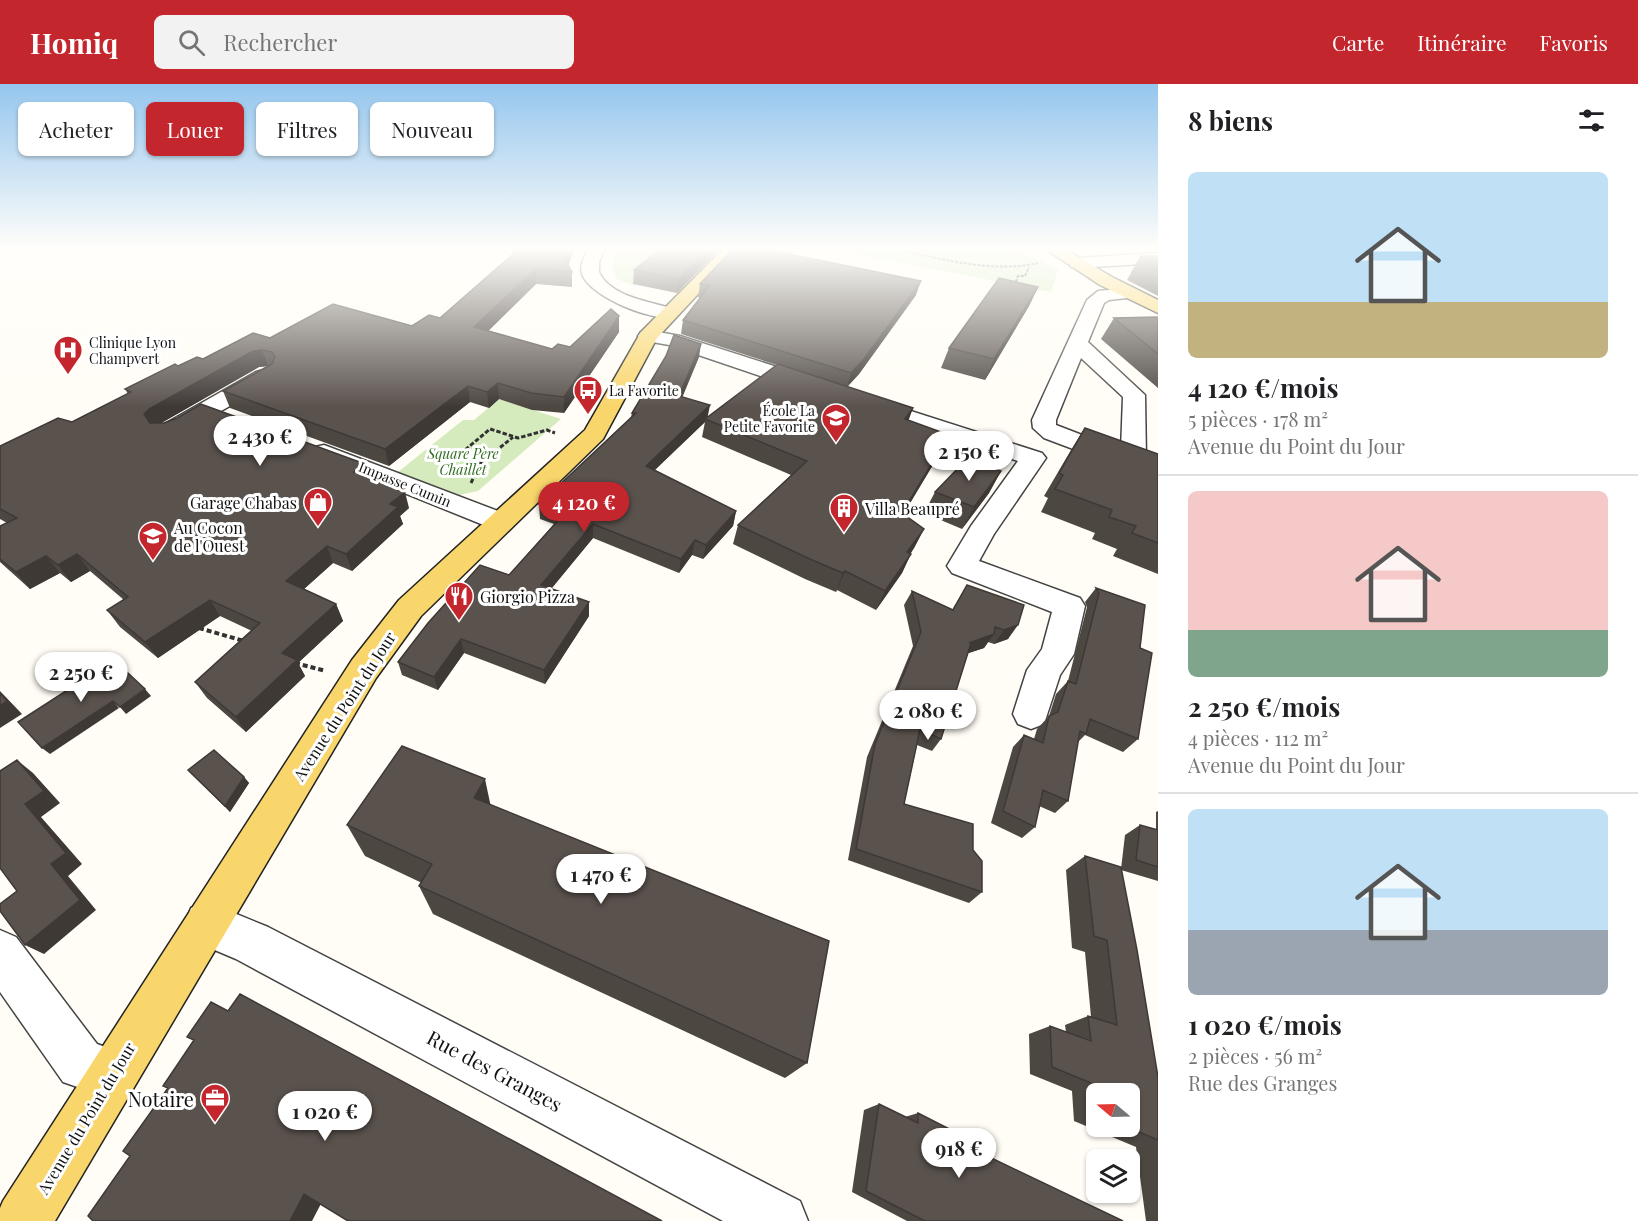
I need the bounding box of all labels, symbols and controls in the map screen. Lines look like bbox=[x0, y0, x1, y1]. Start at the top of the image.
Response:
search box bbox=[154, 15, 574, 69]
text: Homiq bbox=[30, 24, 118, 61]
icon: search bbox=[175, 26, 208, 59]
text: Rechercher bbox=[223, 27, 337, 57]
text: Carte bbox=[1332, 28, 1384, 56]
text: Itinéraire bbox=[1417, 28, 1507, 56]
text: Favoris bbox=[1540, 28, 1608, 56]
chip: Acheter bbox=[18, 102, 134, 156]
chip: Louer bbox=[146, 102, 244, 156]
chip: Filtres bbox=[256, 102, 358, 156]
chip: Nouveau bbox=[370, 102, 494, 156]
text: 8 biens bbox=[1188, 103, 1273, 138]
icon: filters bbox=[1575, 104, 1608, 137]
icon: home bbox=[1344, 211, 1452, 319]
place label: Clinique Lyon Champvert bbox=[89, 333, 177, 368]
hospital icon: Clinique Lyon Champvert bbox=[52, 334, 84, 376]
text: 4 120 €/mois bbox=[1188, 370, 1339, 405]
bus stop icon: La Favorite bbox=[572, 374, 604, 416]
place label: La Favorite bbox=[609, 381, 679, 400]
place label: École La Petite Favorite bbox=[724, 401, 815, 436]
school or university icon: École La Petite Favorite bbox=[820, 402, 852, 444]
text: 5 pièces · 178 m² bbox=[1188, 405, 1328, 432]
pin: 2 430 € bbox=[205, 416, 315, 467]
text: 2 430 € bbox=[228, 422, 292, 449]
pin: 2 150 € bbox=[914, 431, 1024, 482]
text: Avenue du Point du Jour bbox=[1188, 432, 1405, 459]
text: 2 150 € bbox=[938, 437, 1000, 464]
park label: Square Père Chaillet bbox=[426, 444, 499, 479]
street label: Impasse Cumin bbox=[356, 457, 455, 511]
pin: 4 120 € bbox=[529, 482, 639, 533]
shop icon: Garage Chabas bbox=[302, 486, 334, 528]
text: 4 120 € bbox=[552, 488, 616, 515]
place label: Garage Chabas bbox=[190, 492, 297, 513]
building icon: Villa Beaupré bbox=[828, 492, 860, 534]
place label: Villa Beaupré bbox=[864, 498, 960, 519]
place label: Au Cocon de l'Ouest bbox=[173, 517, 245, 556]
school or university icon: Au Cocon de l'Ouest bbox=[137, 520, 169, 562]
icon: home bbox=[1344, 530, 1452, 638]
restaurant icon: Giorgio Pizza bbox=[443, 580, 475, 622]
place label: Giorgio Pizza bbox=[480, 586, 575, 607]
street label: Avenue du Point du Jour bbox=[287, 627, 400, 785]
pin: 2 250 € bbox=[26, 652, 136, 703]
text: 2 250 € bbox=[49, 658, 113, 685]
text: 2 250 €/mois bbox=[1188, 689, 1340, 724]
pin: 2 080 € bbox=[873, 690, 983, 741]
text: 2 080 € bbox=[893, 696, 963, 723]
text: 4 pièces · 112 m² bbox=[1188, 724, 1328, 751]
text: Avenue du Point du Jour bbox=[1188, 751, 1405, 778]
icon: home bbox=[1344, 848, 1452, 956]
pin: 1 470 € bbox=[546, 854, 656, 905]
text: 1 470 € bbox=[570, 860, 632, 887]
text: 1 020 €/mois bbox=[1188, 1007, 1342, 1042]
street label: Rue des Granges bbox=[423, 1023, 567, 1117]
street label: Avenue du Point du Jour bbox=[32, 1038, 140, 1199]
text: 2 pièces · 56 m² bbox=[1188, 1042, 1322, 1069]
text: Rue des Granges bbox=[1188, 1069, 1337, 1096]
office icon: Notaire bbox=[199, 1082, 231, 1124]
north arrow bbox=[1086, 1083, 1140, 1137]
map controls bbox=[1086, 1083, 1140, 1203]
place label: Notaire bbox=[128, 1085, 194, 1112]
pin: 1 020 € bbox=[270, 1091, 380, 1142]
text: 1 020 € bbox=[292, 1097, 358, 1124]
pin: 918 € bbox=[917, 1128, 1001, 1179]
text: 918 € bbox=[935, 1134, 983, 1161]
button: layers bbox=[1086, 1149, 1140, 1203]

